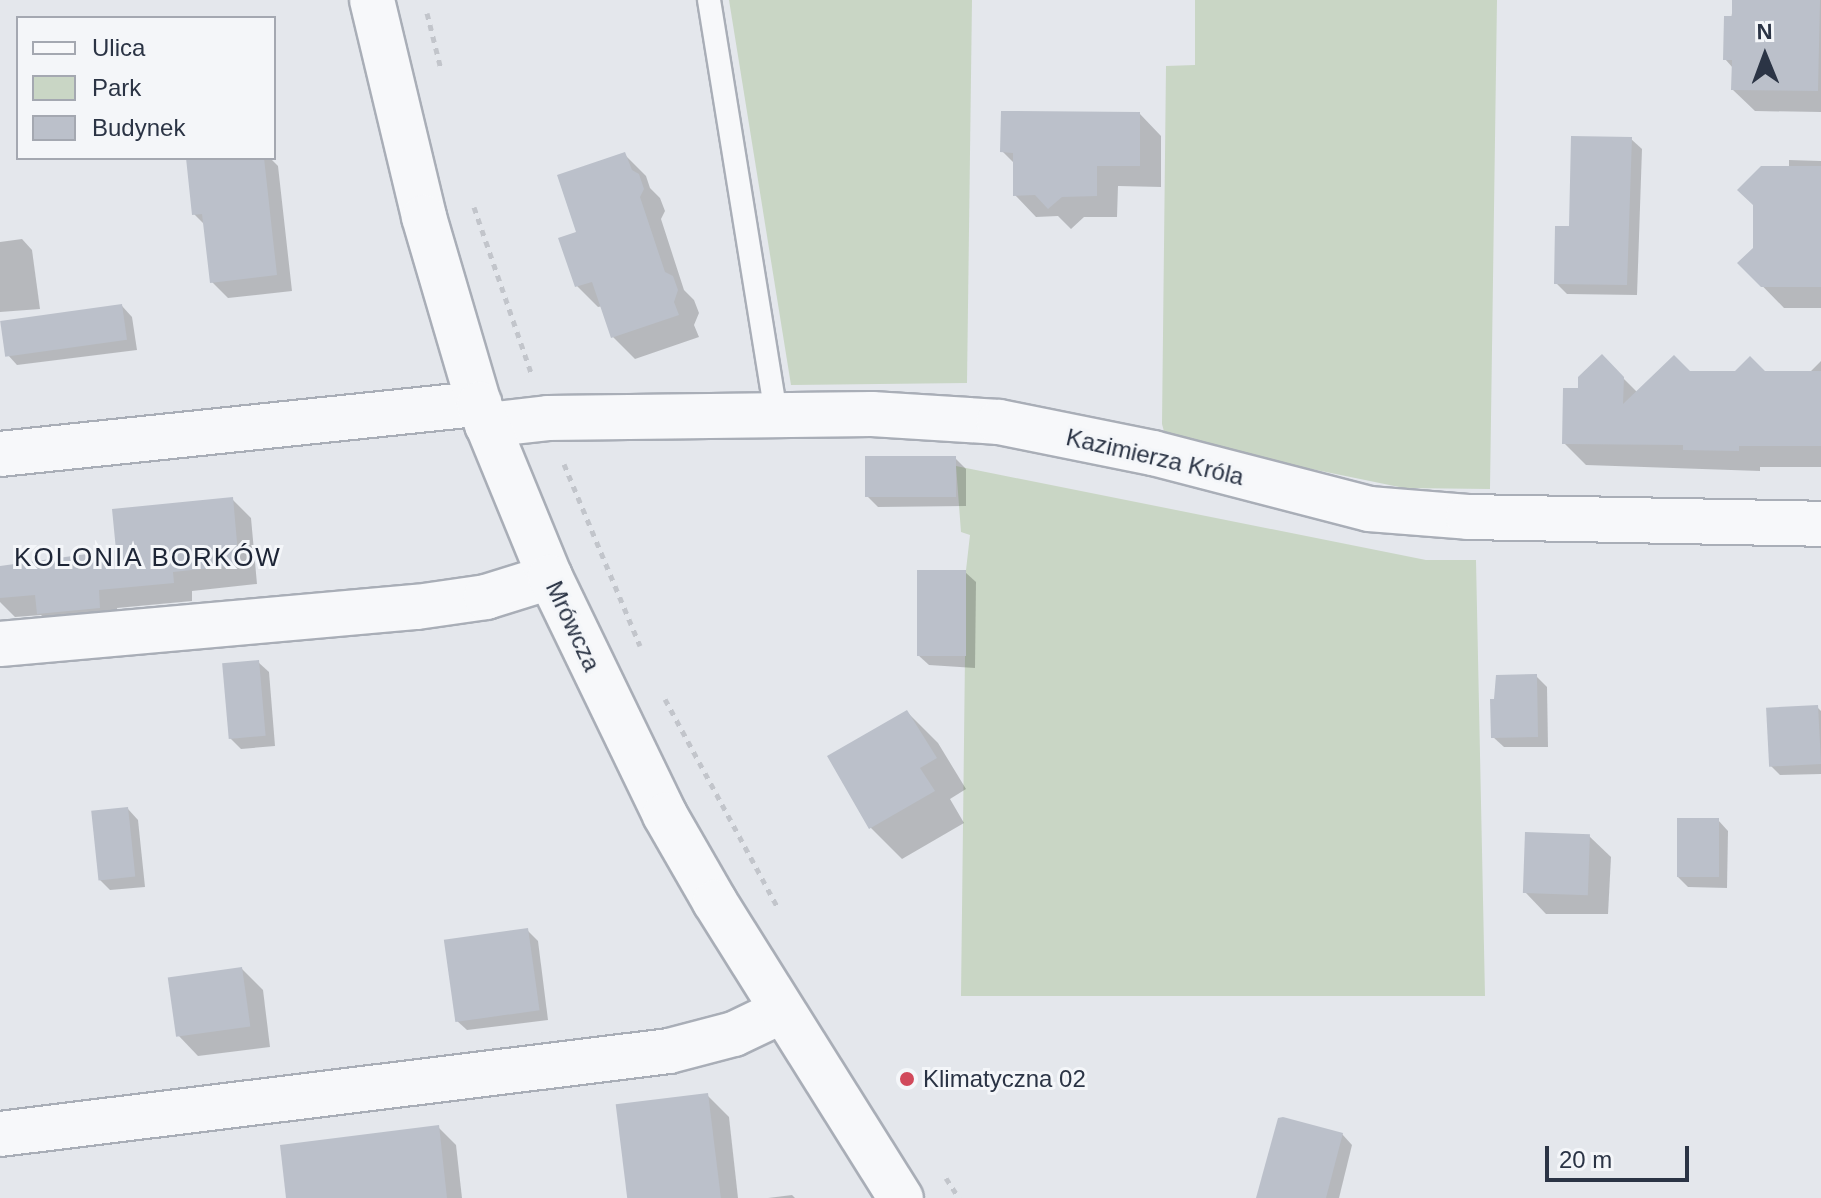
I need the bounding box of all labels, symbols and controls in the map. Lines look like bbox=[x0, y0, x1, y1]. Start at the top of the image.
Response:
legend bbox=[16, 16, 276, 160]
north arrow bbox=[1725, 16, 1805, 96]
text: N bbox=[1756, 19, 1773, 44]
text: Ulica bbox=[92, 34, 145, 61]
text: Park bbox=[92, 74, 141, 101]
text: Budynek bbox=[92, 114, 185, 141]
street label: Kazimierza Króla bbox=[1063, 423, 1247, 491]
district label: KOLONIA BORKÓW bbox=[13, 542, 283, 574]
street label: Mrówcza bbox=[540, 576, 606, 676]
place label: Klimatyczna 02 bbox=[923, 1065, 1086, 1093]
marker: Klimatyczna 02 bbox=[898, 1070, 916, 1088]
scale bar bbox=[1549, 1130, 1693, 1180]
text: 20 m bbox=[1559, 1146, 1612, 1173]

